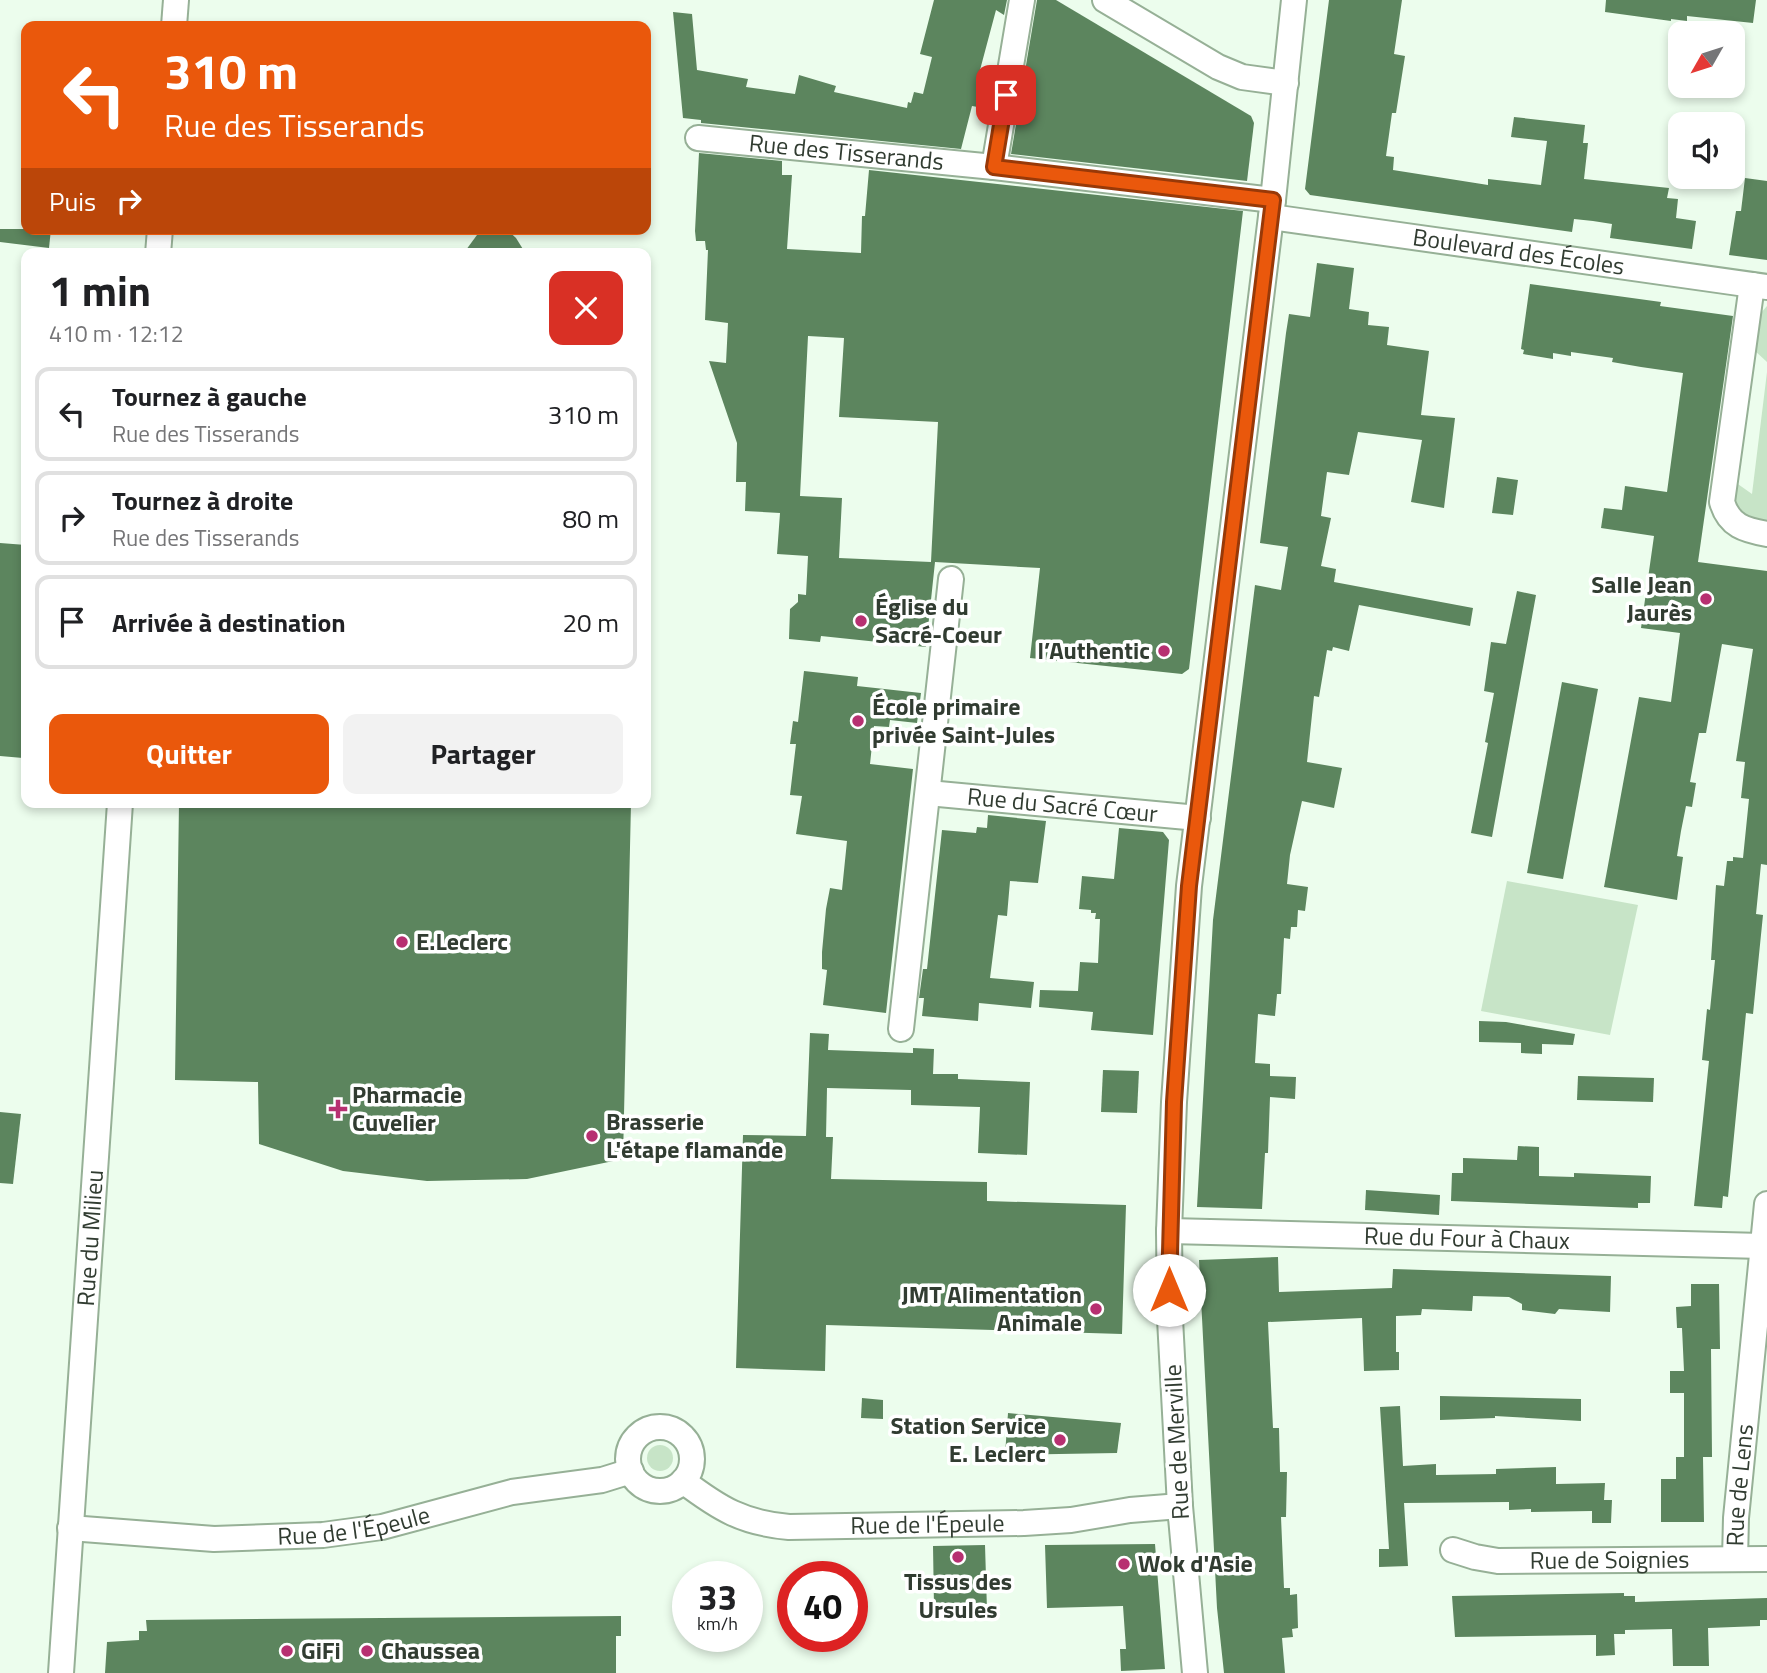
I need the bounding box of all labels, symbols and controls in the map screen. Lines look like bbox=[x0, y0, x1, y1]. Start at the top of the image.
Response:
north arrow bbox=[1668, 21, 1745, 98]
map controls bbox=[1668, 21, 1745, 189]
text: 310 m bbox=[164, 33, 298, 108]
icon: left bbox=[49, 49, 140, 140]
pin bbox=[976, 65, 1036, 125]
icon: arrive bbox=[987, 76, 1025, 114]
text: Rue des Tisserands bbox=[164, 101, 425, 149]
button: sound bbox=[1668, 112, 1745, 189]
street label: Rue des Tisserands bbox=[747, 124, 945, 179]
text: Puis bbox=[49, 182, 96, 221]
icon: right bbox=[110, 182, 148, 220]
street label: Boulevard des Écoles bbox=[1411, 218, 1627, 284]
text: 1 min bbox=[49, 258, 151, 322]
button: close bbox=[549, 271, 623, 345]
text: 410 m · 12:12 bbox=[49, 316, 184, 351]
text: Tournez à gauche bbox=[112, 377, 307, 416]
icon: left bbox=[53, 395, 91, 433]
text: 310 m bbox=[548, 395, 619, 434]
text: Rue des Tisserands bbox=[112, 416, 299, 451]
text: Tournez à droite bbox=[112, 481, 293, 520]
icon: right bbox=[53, 499, 91, 537]
text: 80 m bbox=[562, 499, 619, 538]
text: Rue des Tisserands bbox=[112, 520, 299, 555]
place label: Salle Jean Jaurès bbox=[1591, 566, 1692, 630]
place label: Église du Sacré-Coeur bbox=[875, 588, 1002, 652]
marker: Salle Jean Jaurès bbox=[1698, 591, 1714, 607]
icon: arrive bbox=[53, 603, 91, 641]
text: Arrivée à destination bbox=[112, 603, 346, 642]
text: 20 m bbox=[562, 603, 619, 642]
marker: Église du Sacré-Coeur bbox=[853, 613, 869, 629]
place label: l’Authentic bbox=[1037, 632, 1150, 668]
marker: l’Authentic bbox=[1156, 643, 1172, 659]
place label: École primaire privée Saint-Jules bbox=[872, 688, 1055, 752]
marker: École primaire privée Saint-Jules bbox=[850, 713, 866, 729]
button: Quitter bbox=[49, 714, 329, 794]
button: Partager bbox=[343, 714, 623, 794]
street label: Rue du Sacré Cœur bbox=[966, 778, 1159, 831]
place label: E.Leclerc bbox=[416, 923, 508, 959]
marker: E.Leclerc bbox=[394, 934, 410, 950]
place label: Pharmacie Cuvelier bbox=[352, 1076, 462, 1140]
marker: Pharmacie Cuvelier bbox=[330, 1101, 346, 1117]
place label: Brasserie L'étape flamande bbox=[606, 1103, 783, 1167]
marker: Brasserie L'étape flamande bbox=[584, 1128, 600, 1144]
street label: Rue du Milieu bbox=[67, 1169, 112, 1307]
street label: Rue du Four à Chaux bbox=[1364, 1217, 1570, 1258]
position arrow bbox=[1132, 1253, 1206, 1327]
place label: JMT Alimentation Animale bbox=[902, 1276, 1082, 1340]
marker: JMT Alimentation Animale bbox=[1088, 1301, 1104, 1317]
street label: Rue de Merville bbox=[1154, 1363, 1198, 1521]
place label: Station Service E. Leclerc bbox=[891, 1407, 1046, 1471]
street label: Rue de Lens bbox=[1716, 1422, 1762, 1547]
marker: Station Service E. Leclerc bbox=[1052, 1432, 1068, 1448]
street label: Rue de l'Épeule bbox=[277, 1496, 434, 1554]
street label: Rue de l'Épeule bbox=[850, 1504, 1005, 1543]
street label: Rue de Soignies bbox=[1530, 1541, 1690, 1578]
place label: Wok d'Asie bbox=[1138, 1545, 1253, 1581]
marker: Tissus des Ursules bbox=[950, 1549, 966, 1565]
marker: Wok d'Asie bbox=[1116, 1556, 1132, 1572]
speed limit sign: 40 bbox=[777, 1561, 868, 1652]
place label: Tissus des Ursules bbox=[904, 1563, 1012, 1627]
text: 33 bbox=[698, 1570, 737, 1624]
text: km/h bbox=[697, 1610, 738, 1637]
place label: GiFi bbox=[301, 1632, 341, 1668]
place label: Chaussea bbox=[381, 1632, 480, 1668]
marker: GiFi bbox=[279, 1643, 295, 1659]
marker: Chaussea bbox=[359, 1643, 375, 1659]

